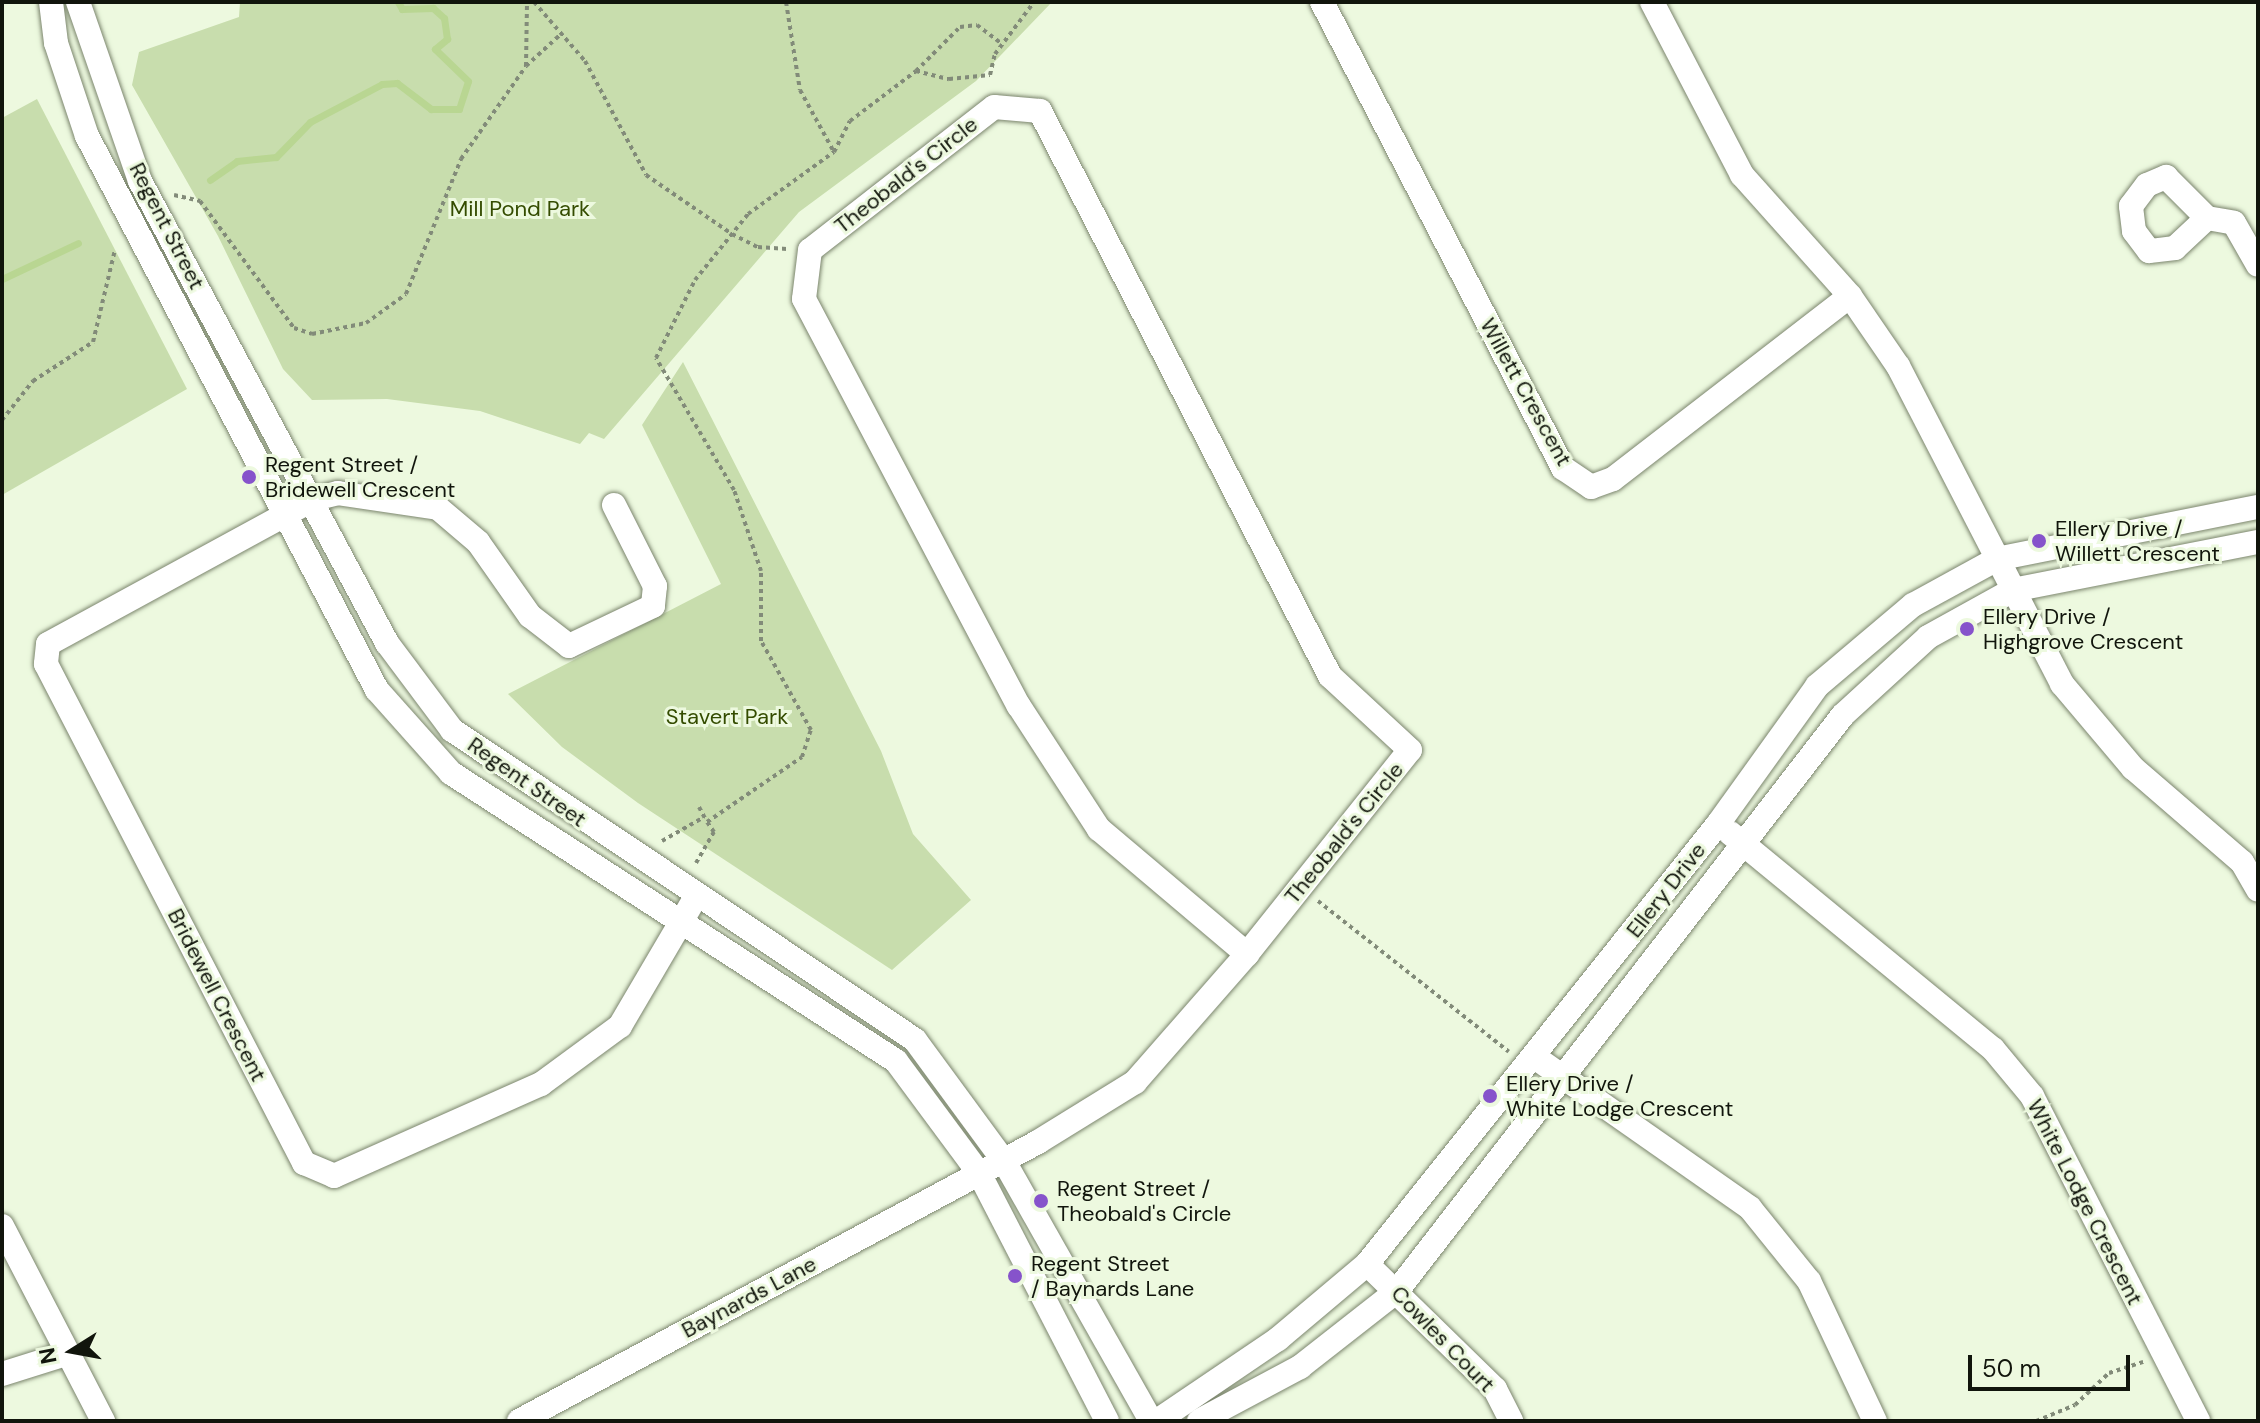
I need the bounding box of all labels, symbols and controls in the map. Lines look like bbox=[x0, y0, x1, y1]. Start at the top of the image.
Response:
street label: Theobald's Circle bbox=[829, 111, 983, 239]
street label: Regent Street bbox=[124, 158, 210, 294]
park label: Mill Pond Park bbox=[450, 196, 590, 222]
street label: Willett Crescent bbox=[1474, 313, 1578, 471]
place label: Regent Street / Bridewell Crescent bbox=[265, 451, 455, 502]
marker: Regent Street / Bridewell Crescent bbox=[240, 468, 258, 486]
place label: Ellery Drive / Willett Crescent bbox=[2055, 515, 2220, 566]
marker: Ellery Drive / Willett Crescent bbox=[2030, 532, 2048, 550]
place label: Ellery Drive / Highgrove Crescent bbox=[1983, 603, 2183, 654]
marker: Ellery Drive / Highgrove Crescent bbox=[1958, 620, 1976, 638]
park label: Stavert Park bbox=[666, 704, 788, 730]
street label: Regent Street bbox=[463, 731, 591, 833]
street label: Theobald's Circle bbox=[1279, 757, 1409, 909]
street label: Ellery Drive bbox=[1621, 837, 1711, 943]
street label: Bridewell Crescent bbox=[162, 904, 272, 1086]
place label: Ellery Drive / White Lodge Crescent bbox=[1506, 1070, 1733, 1122]
marker: Ellery Drive / White Lodge Crescent bbox=[1481, 1087, 1499, 1105]
street label: White Lodge Crescent bbox=[2022, 1095, 2148, 1309]
place label: Regent Street / Theobald's Circle bbox=[1057, 1175, 1231, 1226]
marker: Regent Street / Theobald's Circle bbox=[1032, 1192, 1050, 1210]
street label: Baynards Lane bbox=[677, 1250, 821, 1344]
place label: Regent Street / Baynards Lane bbox=[1031, 1250, 1194, 1302]
marker: Regent Street / Baynards Lane bbox=[1006, 1267, 1024, 1285]
street label: Cowles Court bbox=[1386, 1280, 1500, 1398]
north arrow bbox=[32, 1311, 112, 1391]
scale bar bbox=[1972, 1339, 2134, 1389]
text: N bbox=[32, 1345, 64, 1366]
text: 50 m bbox=[1982, 1353, 2041, 1384]

